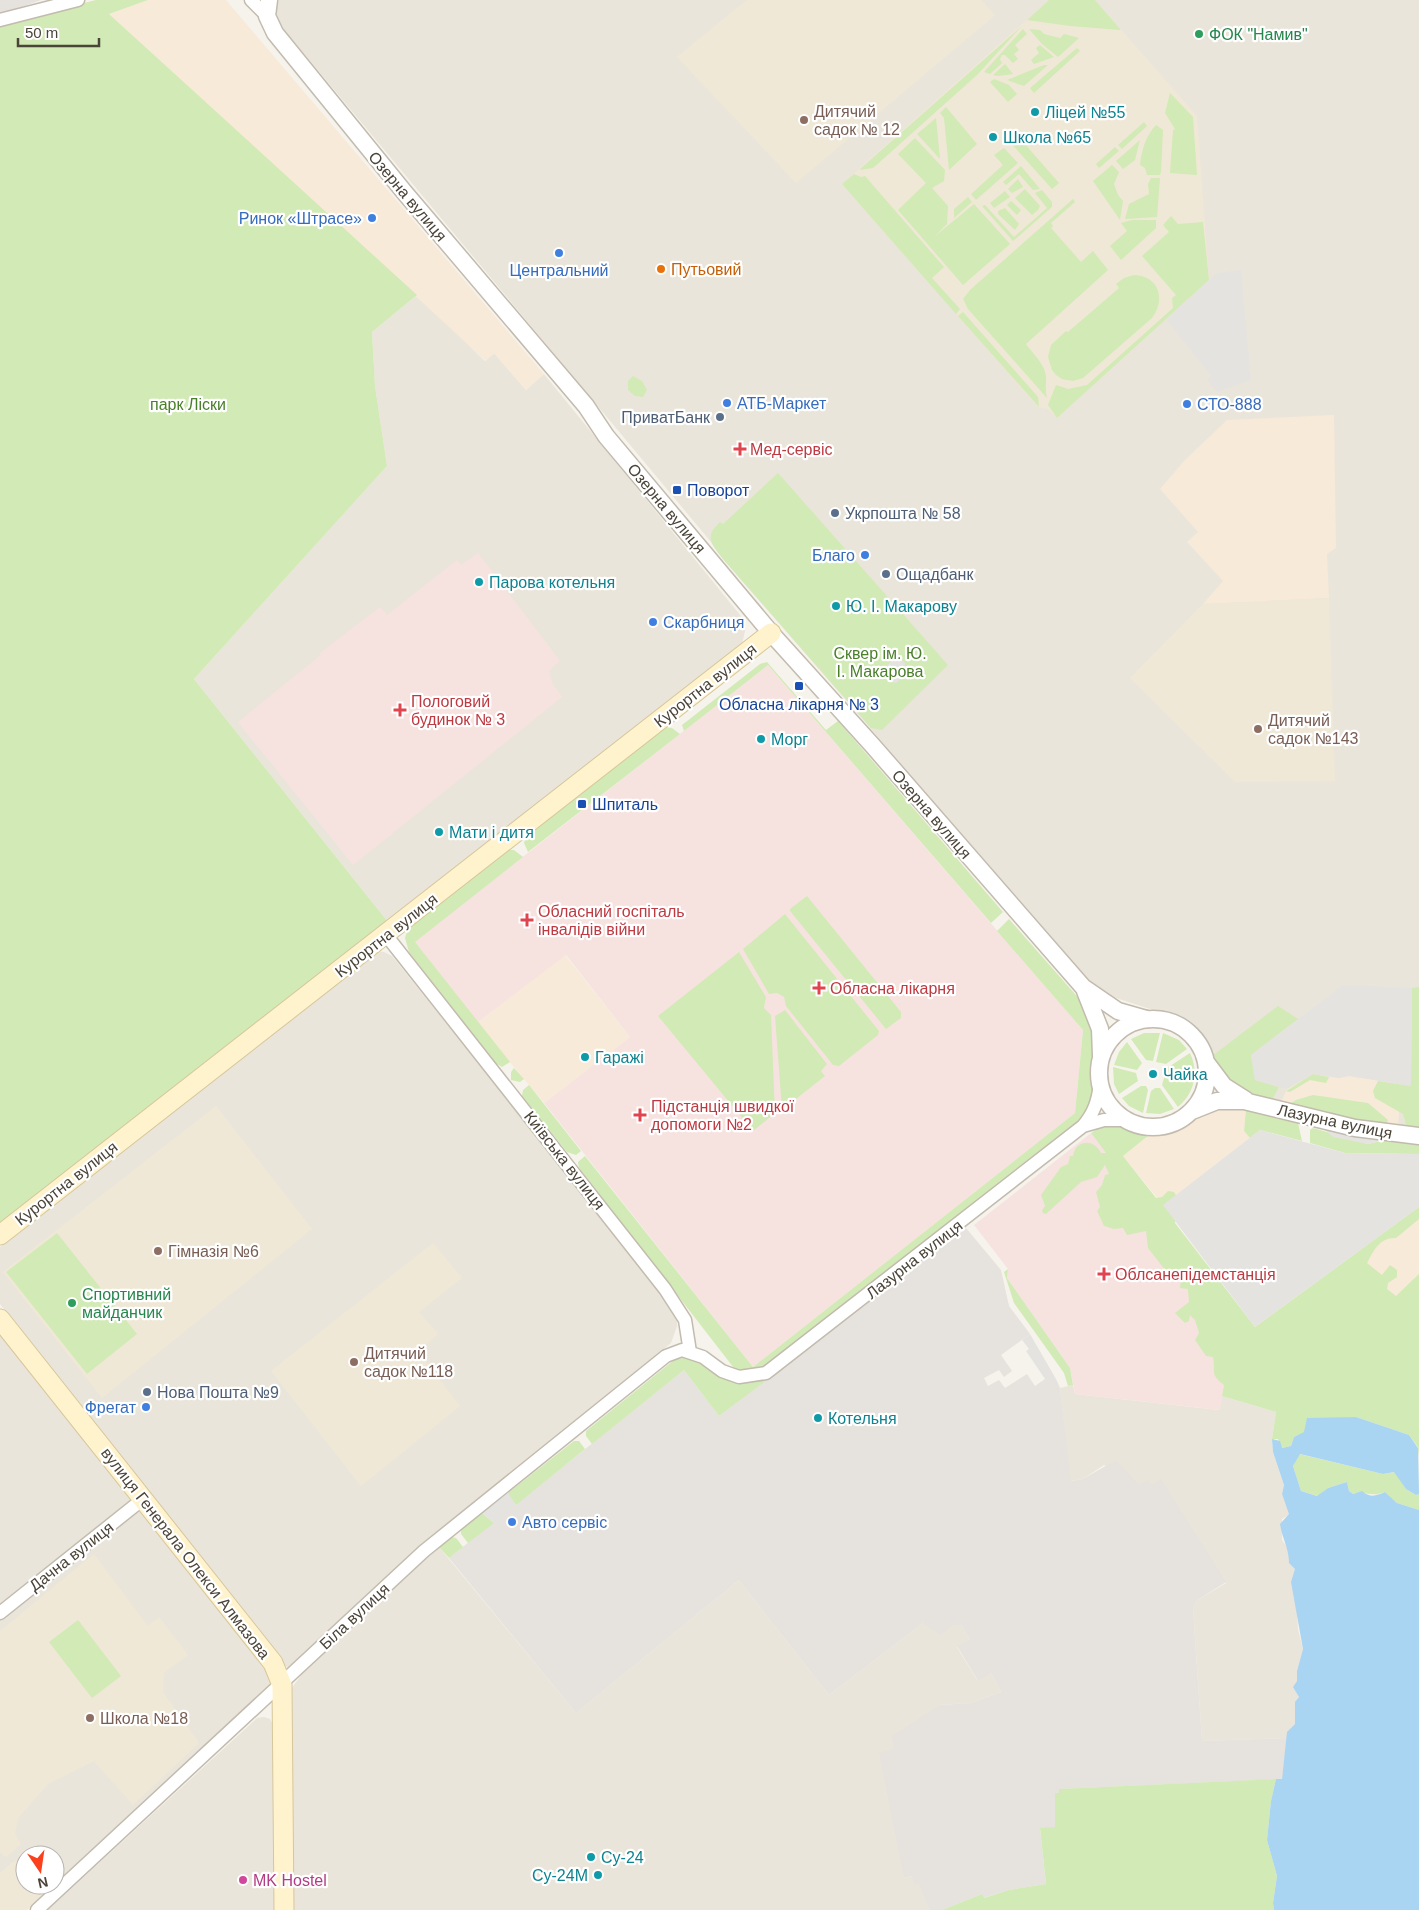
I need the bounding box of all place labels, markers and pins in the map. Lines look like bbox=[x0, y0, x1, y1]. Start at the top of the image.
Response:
place label: ФОК "Намив" bbox=[1209, 26, 1308, 43]
marker: ФОК "Намив" bbox=[1193, 28, 1205, 40]
place label: Дитячий садок № 12 bbox=[814, 103, 900, 138]
place label: Ліцей №55 bbox=[1045, 104, 1125, 121]
marker: Ліцей №55 bbox=[1029, 106, 1041, 118]
marker: Дитячий садок № 12 bbox=[798, 114, 810, 126]
place label: Школа №65 bbox=[1003, 129, 1091, 146]
marker: Школа №65 bbox=[987, 131, 999, 143]
place label: Ринок «Штрасе» bbox=[239, 210, 362, 227]
marker: Ринок «Штрасе» bbox=[366, 212, 378, 224]
marker: Центральний bbox=[553, 247, 565, 259]
place label: Путьовий bbox=[671, 261, 741, 278]
place label: Центральний bbox=[509, 262, 609, 279]
marker: Путьовий bbox=[655, 263, 667, 275]
place label: АТБ-Маркет bbox=[737, 395, 827, 412]
place label: СТО-888 bbox=[1197, 396, 1262, 413]
marker: АТБ-Маркет bbox=[721, 397, 733, 409]
marker: СТО-888 bbox=[1181, 398, 1193, 410]
place label: ПриватБанк bbox=[621, 409, 711, 426]
marker: ПриватБанк bbox=[714, 411, 726, 423]
place label: Мед-сервіс bbox=[750, 441, 833, 458]
marker: Мед-сервіс bbox=[734, 443, 746, 455]
place label: Поворот bbox=[687, 482, 750, 499]
marker: Поворот bbox=[671, 484, 683, 496]
place label: Укрпошта № 58 bbox=[845, 505, 961, 522]
marker: Укрпошта № 58 bbox=[829, 507, 841, 519]
place label: Благо bbox=[812, 547, 855, 564]
marker: Благо bbox=[859, 549, 871, 561]
place label: Ощадбанк bbox=[896, 566, 974, 583]
marker: Ощадбанк bbox=[880, 568, 892, 580]
place label: Парова котельня bbox=[489, 574, 615, 591]
marker: Парова котельня bbox=[473, 576, 485, 588]
place label: Ю. І. Макарову bbox=[846, 598, 957, 615]
marker: Ю. І. Макарову bbox=[830, 600, 842, 612]
place label: Скарбниця bbox=[663, 614, 744, 631]
marker: Скарбниця bbox=[647, 616, 659, 628]
marker: Обласна лікарня № 3 bbox=[793, 680, 805, 692]
place label: Пологовий будинок № 3 bbox=[411, 693, 505, 728]
place label: Обласна лікарня № 3 bbox=[719, 696, 879, 713]
marker: Пологовий будинок № 3 bbox=[393, 703, 407, 717]
place label: Дитячий садок №143 bbox=[1268, 712, 1359, 747]
marker: Дитячий садок №143 bbox=[1252, 723, 1264, 735]
place label: Морг bbox=[771, 731, 808, 748]
marker: Морг bbox=[755, 733, 767, 745]
place label: Шпиталь bbox=[592, 796, 658, 813]
marker: Шпиталь bbox=[576, 798, 588, 810]
place label: Мати і дитя bbox=[449, 824, 534, 841]
marker: Мати і дитя bbox=[433, 826, 445, 838]
place label: Обласний госпіталь інвалідів війни bbox=[538, 903, 685, 938]
marker: Обласний госпіталь інвалідів війни bbox=[520, 913, 534, 927]
place label: Обласна лікарня bbox=[830, 980, 955, 997]
marker: Обласна лікарня bbox=[812, 981, 826, 995]
place label: Гаражі bbox=[595, 1049, 644, 1066]
marker: Гаражі bbox=[579, 1051, 591, 1063]
place label: Чайка bbox=[1163, 1066, 1208, 1083]
marker: Чайка bbox=[1147, 1068, 1159, 1080]
place label: Підстанція швидкої допомоги №2 bbox=[651, 1098, 795, 1133]
marker: Підстанція швидкої допомоги №2 bbox=[633, 1108, 647, 1122]
place label: Гімназія №6 bbox=[168, 1243, 259, 1260]
marker: Гімназія №6 bbox=[152, 1245, 164, 1257]
place label: Облсанепідемстанція bbox=[1115, 1266, 1276, 1283]
marker: Облсанепідемстанція bbox=[1097, 1267, 1111, 1281]
place label: Спортивний майданчик bbox=[82, 1286, 171, 1321]
marker: Спортивний майданчик bbox=[66, 1297, 78, 1309]
place label: Дитячий садок №118 bbox=[364, 1345, 453, 1380]
marker: Дитячий садок №118 bbox=[348, 1356, 360, 1368]
place label: Нова Пошта №9 bbox=[157, 1384, 279, 1401]
marker: Нова Пошта №9 bbox=[141, 1386, 153, 1398]
place label: Фрегат bbox=[85, 1399, 137, 1416]
marker: Фрегат bbox=[140, 1401, 152, 1413]
place label: Котельня bbox=[828, 1410, 897, 1427]
marker: Котельня bbox=[812, 1412, 824, 1424]
place label: Авто сервіс bbox=[522, 1514, 607, 1531]
marker: Авто сервіс bbox=[506, 1516, 518, 1528]
place label: Школа №18 bbox=[100, 1710, 188, 1727]
marker: Школа №18 bbox=[84, 1712, 96, 1724]
place label: Су-24 bbox=[601, 1849, 644, 1866]
marker: Су-24 bbox=[585, 1851, 597, 1863]
place label: Су-24М bbox=[532, 1867, 588, 1884]
marker: Су-24М bbox=[592, 1869, 604, 1881]
place label: MK Hostel bbox=[253, 1872, 327, 1889]
marker: MK Hostel bbox=[237, 1874, 249, 1886]

